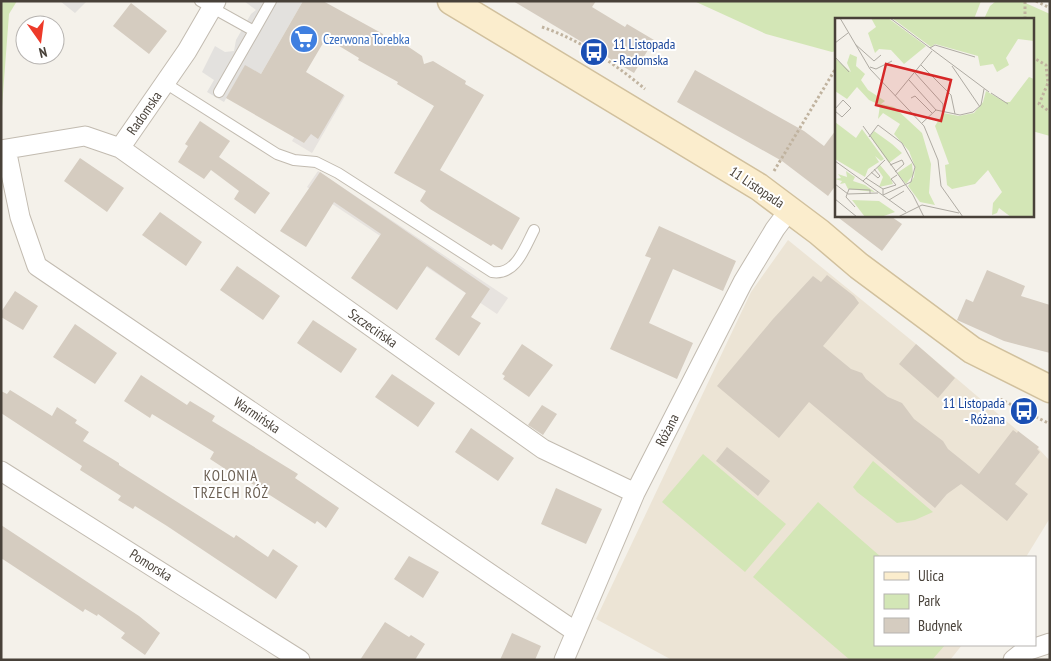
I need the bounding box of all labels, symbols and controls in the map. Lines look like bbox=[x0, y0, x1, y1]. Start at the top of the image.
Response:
north arrow bbox=[15, 15, 65, 65]
inset map bbox=[835, 18, 1034, 216]
supermarket icon: Czerwona Torebka bbox=[289, 24, 319, 54]
place label: Czerwona Torebka bbox=[323, 30, 410, 48]
place label: 11 Listopada - Radomska bbox=[613, 35, 675, 69]
bus stop icon: 11 Listopada - Radomska bbox=[579, 37, 609, 67]
text: N bbox=[37, 43, 49, 62]
street label: Radomska bbox=[122, 88, 166, 138]
street label: 11 Listopada bbox=[726, 162, 788, 212]
street label: Szczecińska bbox=[345, 305, 401, 351]
street label: Warmińska bbox=[230, 393, 284, 437]
place label: 11 Listopada - Różana bbox=[943, 394, 1005, 428]
bus stop icon: 11 Listopada - Różana bbox=[1009, 396, 1039, 426]
street label: Różana bbox=[651, 411, 683, 449]
district label: KOLONIA TRZECH RÓŻ bbox=[193, 466, 269, 502]
street label: Pomorska bbox=[126, 545, 176, 585]
legend bbox=[874, 556, 1036, 646]
text: Ulica bbox=[918, 566, 944, 585]
text: Park bbox=[918, 591, 940, 610]
text: Budynek bbox=[918, 616, 962, 635]

